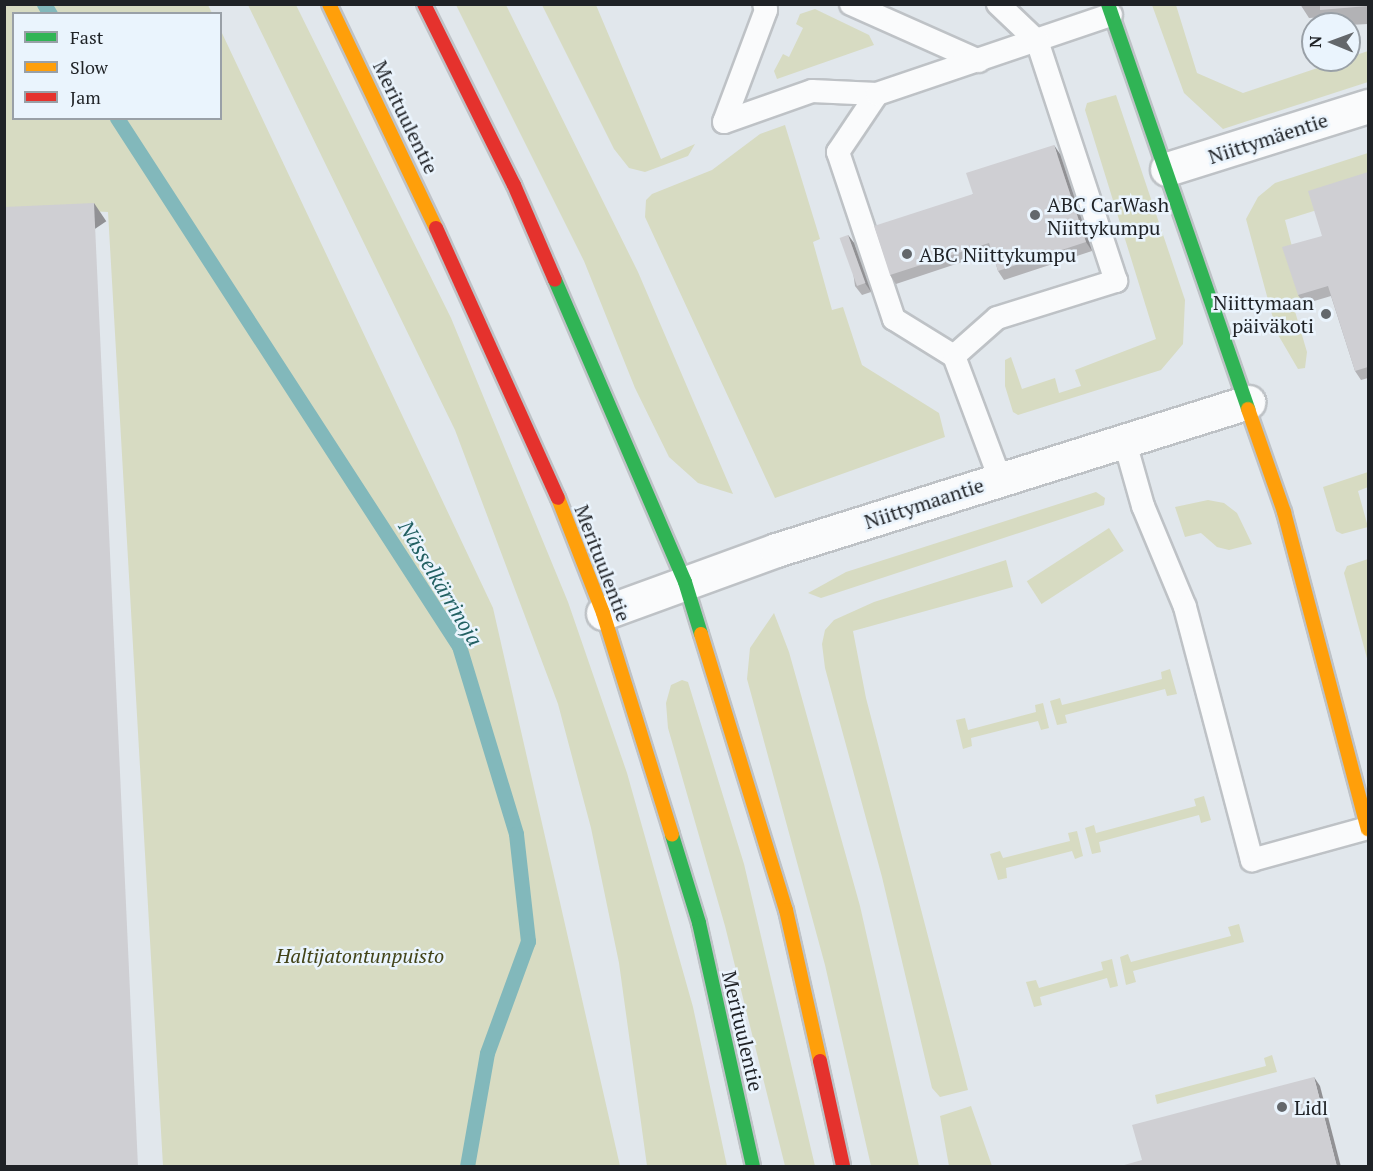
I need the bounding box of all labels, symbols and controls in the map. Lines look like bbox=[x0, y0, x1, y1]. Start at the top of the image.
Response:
legend bbox=[12, 12, 222, 120]
north arrow bbox=[1301, 12, 1361, 72]
text: Fast bbox=[70, 25, 103, 49]
text: N bbox=[1304, 35, 1326, 48]
text: Slow bbox=[70, 55, 108, 79]
street label: Merituulentie bbox=[368, 56, 444, 178]
text: Jam bbox=[70, 85, 101, 109]
street label: Niittymäentie bbox=[1205, 107, 1331, 169]
place label: ABC CarWash Niittykumpu bbox=[1047, 192, 1169, 239]
marker: ABC CarWash Niittykumpu bbox=[1028, 208, 1042, 222]
place label: ABC Niittykumpu bbox=[919, 242, 1076, 266]
marker: ABC Niittykumpu bbox=[900, 247, 914, 261]
place label: Niittymaan päiväkoti bbox=[1213, 290, 1314, 337]
marker: Niittymaan päiväkoti bbox=[1319, 307, 1333, 321]
street label: Niittymaantie bbox=[861, 472, 987, 534]
street label: Merituulentie bbox=[570, 501, 636, 625]
water label: Nässelkärrinoja bbox=[394, 516, 488, 650]
park label: Haltijatontunpuisto bbox=[276, 943, 444, 967]
street label: Merituulentie bbox=[717, 968, 769, 1094]
place label: Lidl bbox=[1294, 1095, 1328, 1119]
marker: Lidl bbox=[1275, 1100, 1289, 1114]

